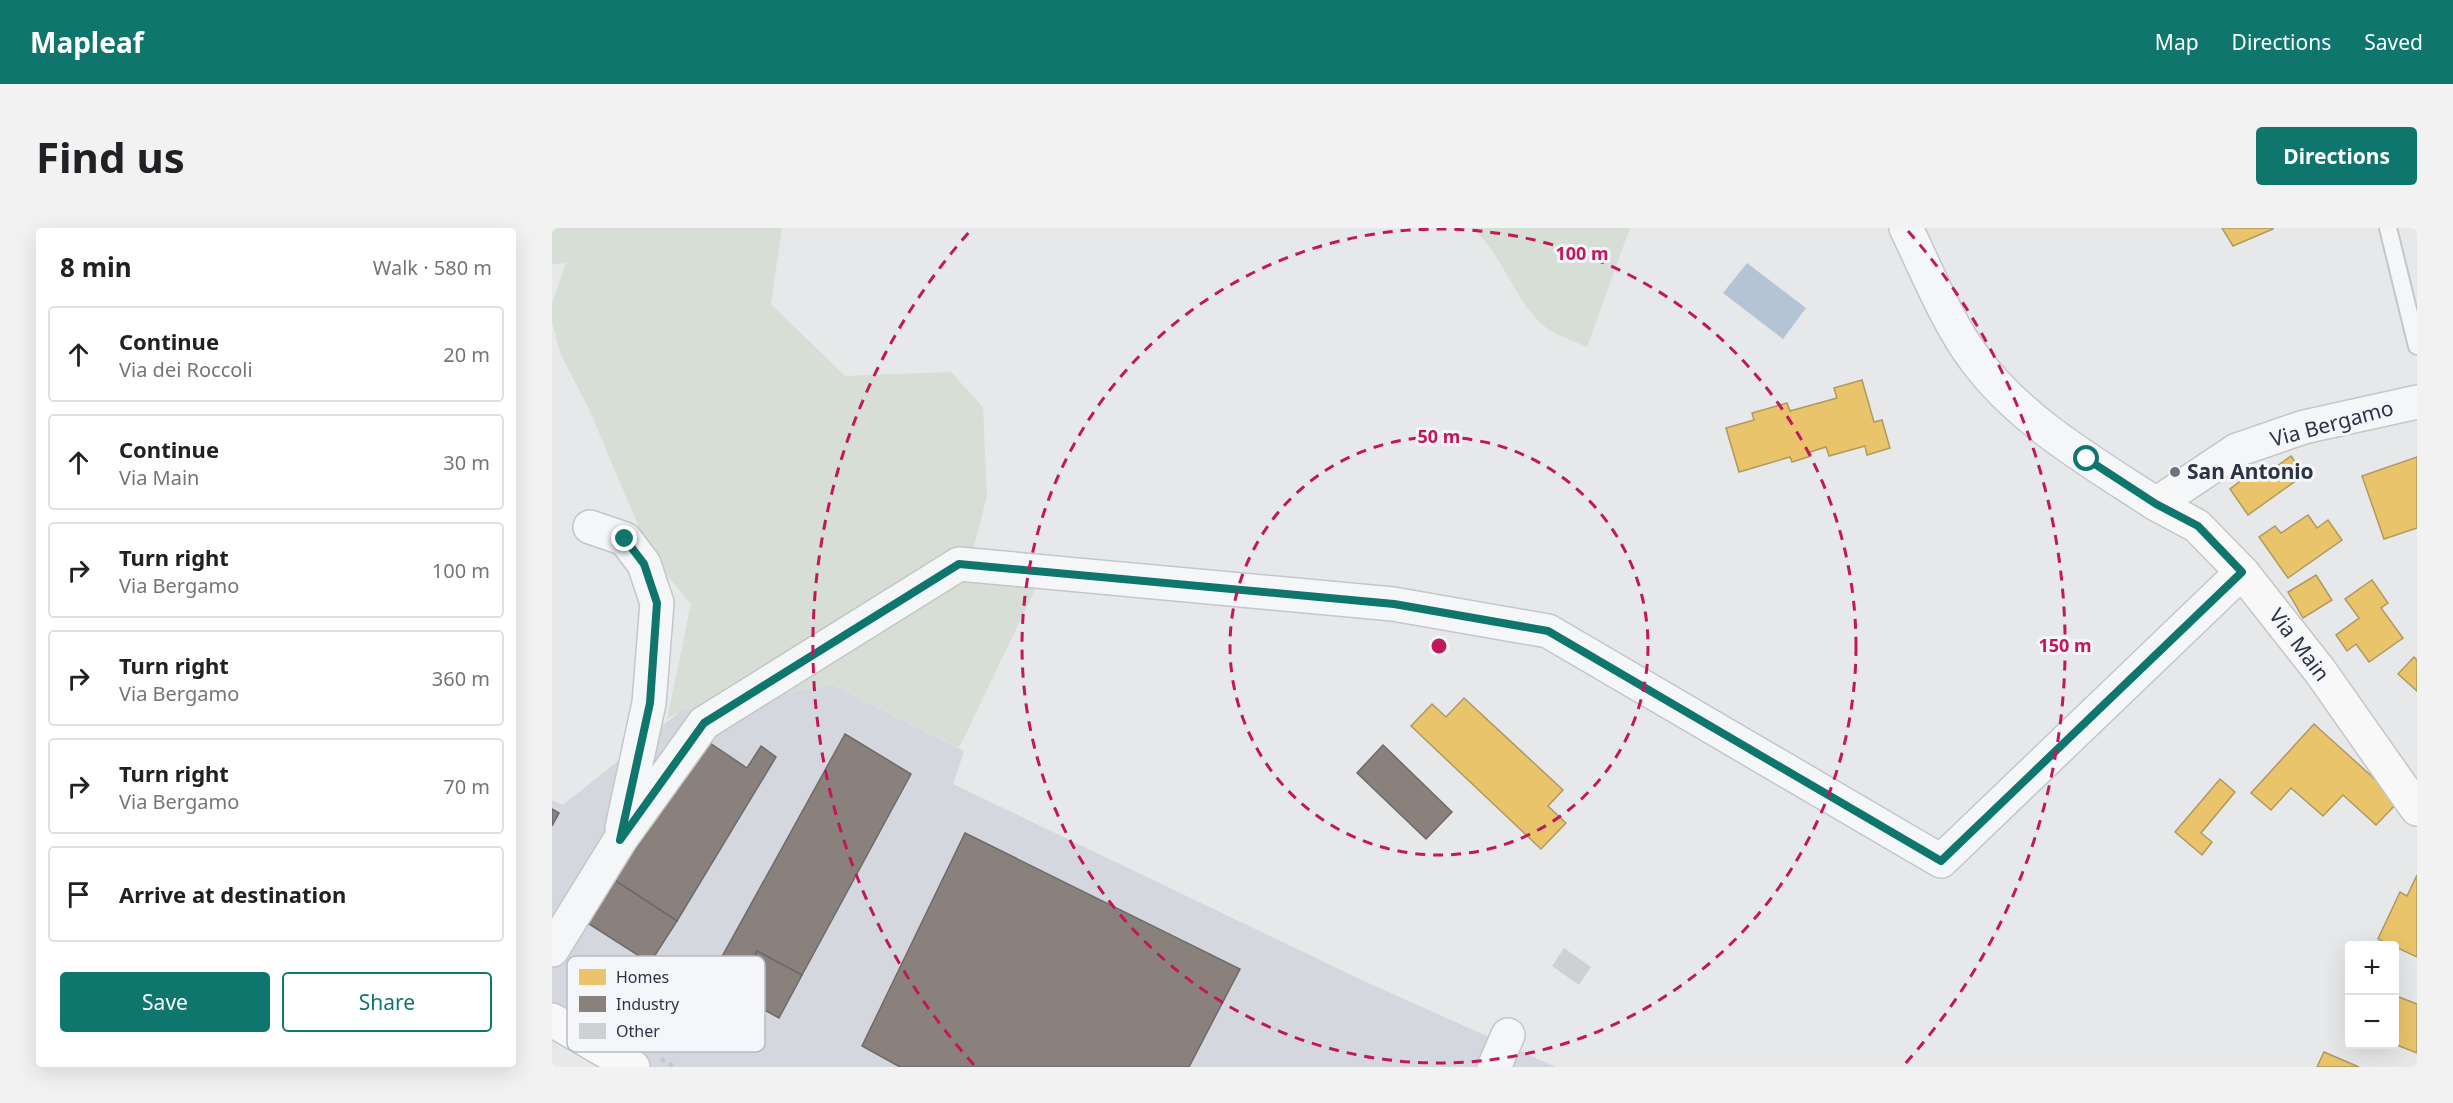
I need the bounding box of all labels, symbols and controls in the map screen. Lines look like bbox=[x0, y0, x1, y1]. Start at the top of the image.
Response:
text: Mapleaf bbox=[30, 23, 144, 61]
text: Map bbox=[2155, 28, 2199, 56]
text: Directions bbox=[2232, 28, 2331, 56]
text: Saved bbox=[2364, 28, 2423, 56]
button: Directions bbox=[2256, 127, 2417, 185]
text: Find us bbox=[36, 128, 185, 185]
text: 100 m bbox=[1555, 241, 1609, 265]
text: 8 min bbox=[60, 249, 132, 285]
text: Walk · 580 m bbox=[373, 254, 492, 281]
text: Continue bbox=[119, 326, 219, 356]
icon: ahead bbox=[62, 338, 95, 371]
text: 20 m bbox=[443, 341, 490, 368]
text: Via dei Roccoli bbox=[119, 356, 253, 383]
street label: Via Bergamo bbox=[2267, 393, 2396, 453]
text: 50 m bbox=[1418, 424, 1460, 448]
text: Continue bbox=[119, 434, 219, 464]
route start bbox=[2073, 445, 2099, 471]
icon: ahead bbox=[62, 446, 95, 479]
text: 30 m bbox=[443, 449, 490, 476]
place label: San Antonio bbox=[2187, 457, 2314, 485]
text: Via Main bbox=[119, 464, 199, 491]
marker: San Antonio bbox=[2168, 465, 2182, 479]
route end bbox=[611, 525, 637, 551]
text: Turn right bbox=[119, 542, 229, 572]
icon: right bbox=[62, 554, 95, 587]
text: 100 m bbox=[432, 557, 490, 584]
text: Via Bergamo bbox=[119, 572, 239, 599]
street label: Via Main bbox=[2263, 602, 2336, 687]
text: 150 m bbox=[2038, 633, 2092, 657]
centre of rings bbox=[1429, 636, 1449, 656]
text: Turn right bbox=[119, 650, 229, 680]
icon: right bbox=[62, 662, 95, 695]
text: 360 m bbox=[432, 665, 490, 692]
text: Via Bergamo bbox=[119, 680, 239, 707]
text: Turn right bbox=[119, 758, 229, 788]
icon: right bbox=[62, 770, 95, 803]
text: 70 m bbox=[443, 773, 490, 800]
text: Via Bergamo bbox=[119, 788, 239, 815]
icon: arrive bbox=[62, 878, 95, 911]
text: Arrive at destination bbox=[119, 879, 346, 909]
map controls bbox=[2345, 941, 2399, 1049]
button: + bbox=[2345, 941, 2399, 995]
legend bbox=[567, 956, 765, 1052]
text: Homes bbox=[616, 966, 669, 988]
button: Save bbox=[60, 972, 270, 1032]
button: Share bbox=[282, 972, 492, 1032]
text: Industry bbox=[616, 993, 680, 1015]
button: − bbox=[2345, 995, 2399, 1049]
text: Other bbox=[616, 1020, 660, 1042]

